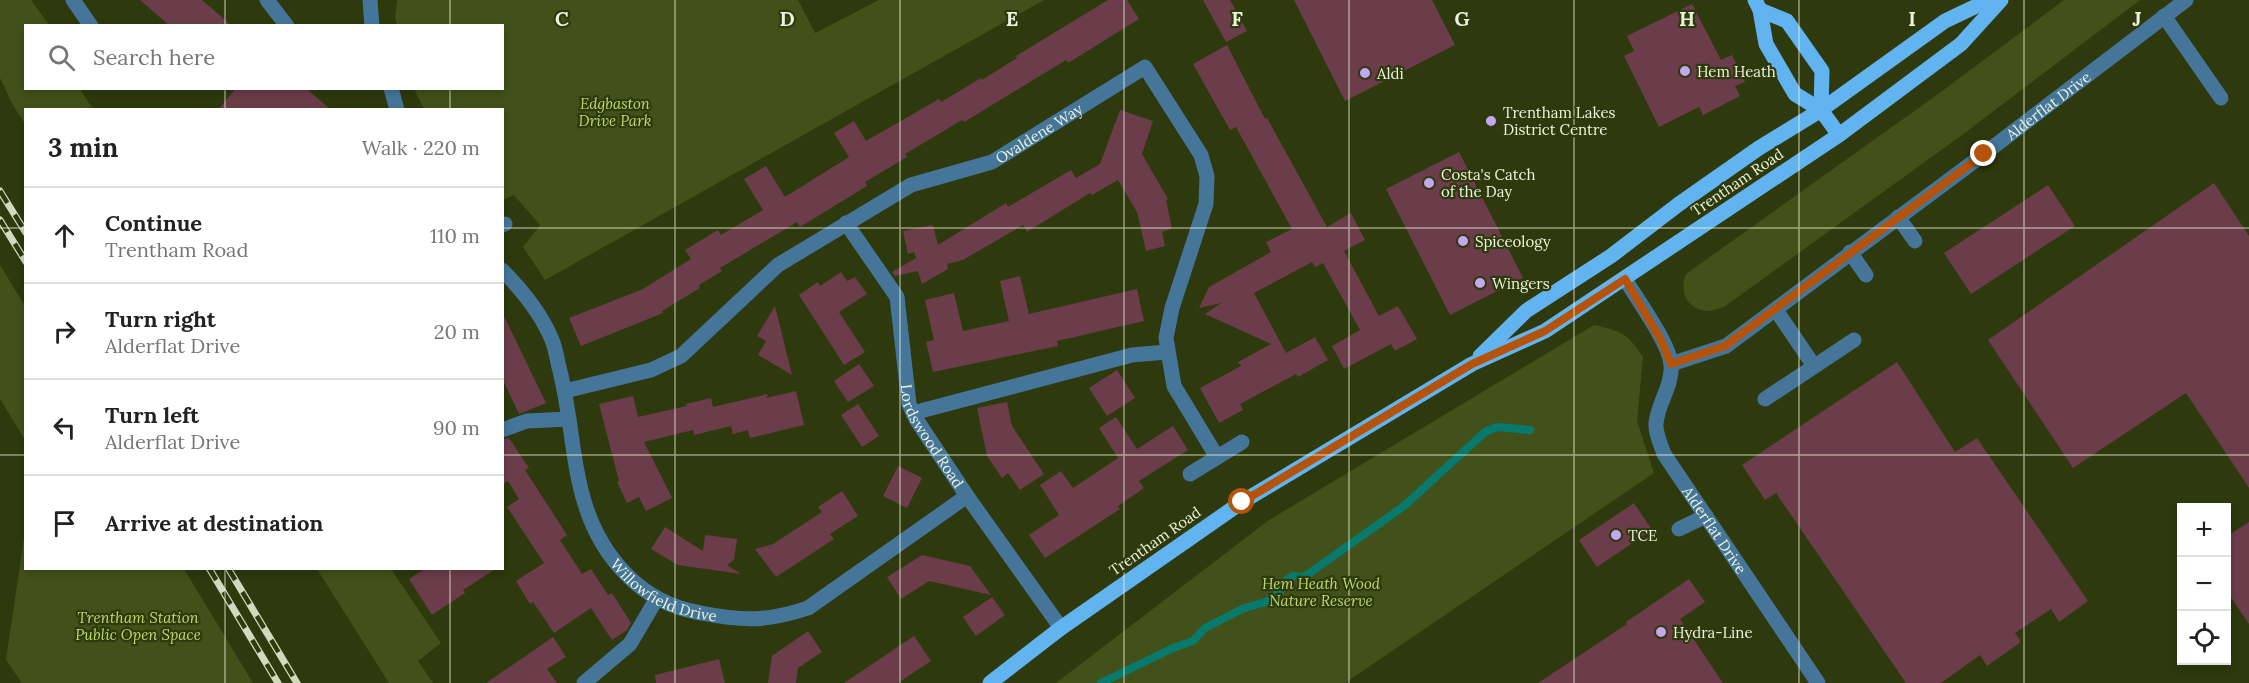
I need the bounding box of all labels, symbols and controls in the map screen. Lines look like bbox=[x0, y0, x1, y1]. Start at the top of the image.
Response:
text: C bbox=[555, 6, 569, 31]
text: D bbox=[779, 6, 795, 31]
text: E bbox=[1006, 6, 1018, 31]
text: F bbox=[1231, 6, 1243, 31]
text: G bbox=[1454, 6, 1470, 31]
text: H bbox=[1679, 6, 1695, 31]
text: I bbox=[1908, 6, 1916, 31]
text: J bbox=[2132, 6, 2142, 31]
search box bbox=[24, 24, 504, 90]
icon: search bbox=[45, 41, 78, 74]
text: Search here bbox=[93, 43, 215, 71]
place label: Hem Heath bbox=[1697, 62, 1776, 81]
place label: Aldi bbox=[1376, 64, 1404, 83]
marker: Hem Heath bbox=[1678, 64, 1692, 78]
marker: Aldi bbox=[1358, 66, 1372, 80]
street label: Alderflat Drive bbox=[2001, 67, 2094, 144]
park label: Edgbaston Drive Park bbox=[578, 94, 652, 130]
street label: Ovaldene Way bbox=[991, 99, 1086, 167]
place label: Trentham Lakes District Centre bbox=[1503, 103, 1616, 139]
marker: Trentham Lakes District Centre bbox=[1484, 114, 1498, 128]
text: 3 min bbox=[48, 131, 118, 164]
text: Walk · 220 m bbox=[362, 135, 480, 160]
route end bbox=[1970, 140, 1996, 166]
street label: Trentham Road bbox=[1687, 144, 1787, 220]
place label: Costa's Catch of the Day bbox=[1441, 165, 1536, 201]
marker: Costa's Catch of the Day bbox=[1422, 176, 1436, 190]
text: Continue bbox=[105, 209, 202, 237]
icon: ahead bbox=[48, 219, 81, 252]
text: 110 m bbox=[430, 223, 480, 248]
place label: Spiceology bbox=[1475, 232, 1551, 251]
marker: Spiceology bbox=[1456, 234, 1470, 248]
text: Trentham Road bbox=[105, 237, 248, 262]
place label: Wingers bbox=[1492, 274, 1550, 293]
marker: Wingers bbox=[1473, 276, 1487, 290]
text: Turn right bbox=[105, 305, 216, 333]
icon: right bbox=[48, 315, 81, 348]
text: 20 m bbox=[434, 319, 480, 344]
text: Alderflat Drive bbox=[105, 333, 240, 358]
street label: Lordswood Road bbox=[897, 383, 968, 491]
text: Turn left bbox=[105, 401, 199, 429]
icon: left bbox=[48, 411, 81, 444]
text: 90 m bbox=[433, 415, 480, 440]
text: Alderflat Drive bbox=[105, 429, 240, 454]
street label: Alderflat Drive bbox=[1678, 481, 1751, 577]
route start bbox=[1228, 488, 1254, 514]
street label: Trentham Road bbox=[1105, 502, 1205, 580]
map controls bbox=[2177, 503, 2231, 665]
button: + bbox=[2177, 503, 2231, 557]
icon: arrive bbox=[48, 507, 81, 540]
text: Arrive at destination bbox=[105, 509, 323, 537]
place label: TCE bbox=[1628, 526, 1657, 545]
marker: TCE bbox=[1609, 528, 1623, 542]
street label: Willowfield Drive bbox=[607, 554, 718, 625]
button: − bbox=[2177, 557, 2231, 611]
park label: Hem Heath Wood Nature Reserve bbox=[1262, 574, 1381, 610]
park label: Trentham Station Public Open Space bbox=[75, 608, 201, 644]
button: locate bbox=[2177, 611, 2231, 665]
place label: Hydra-Line bbox=[1673, 623, 1753, 642]
marker: Hydra-Line bbox=[1654, 625, 1668, 639]

